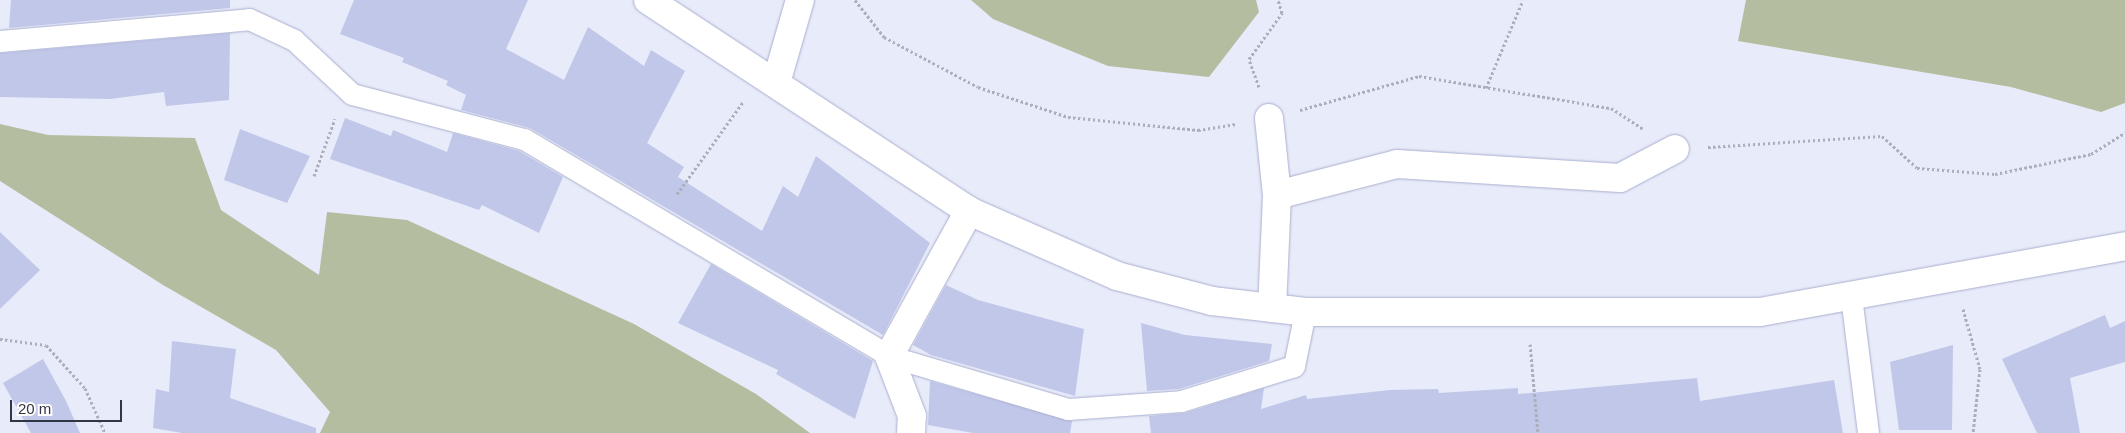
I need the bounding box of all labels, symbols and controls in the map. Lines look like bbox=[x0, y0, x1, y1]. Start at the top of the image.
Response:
scale bar bbox=[12, 390, 125, 422]
text: 20 m bbox=[18, 400, 51, 417]

